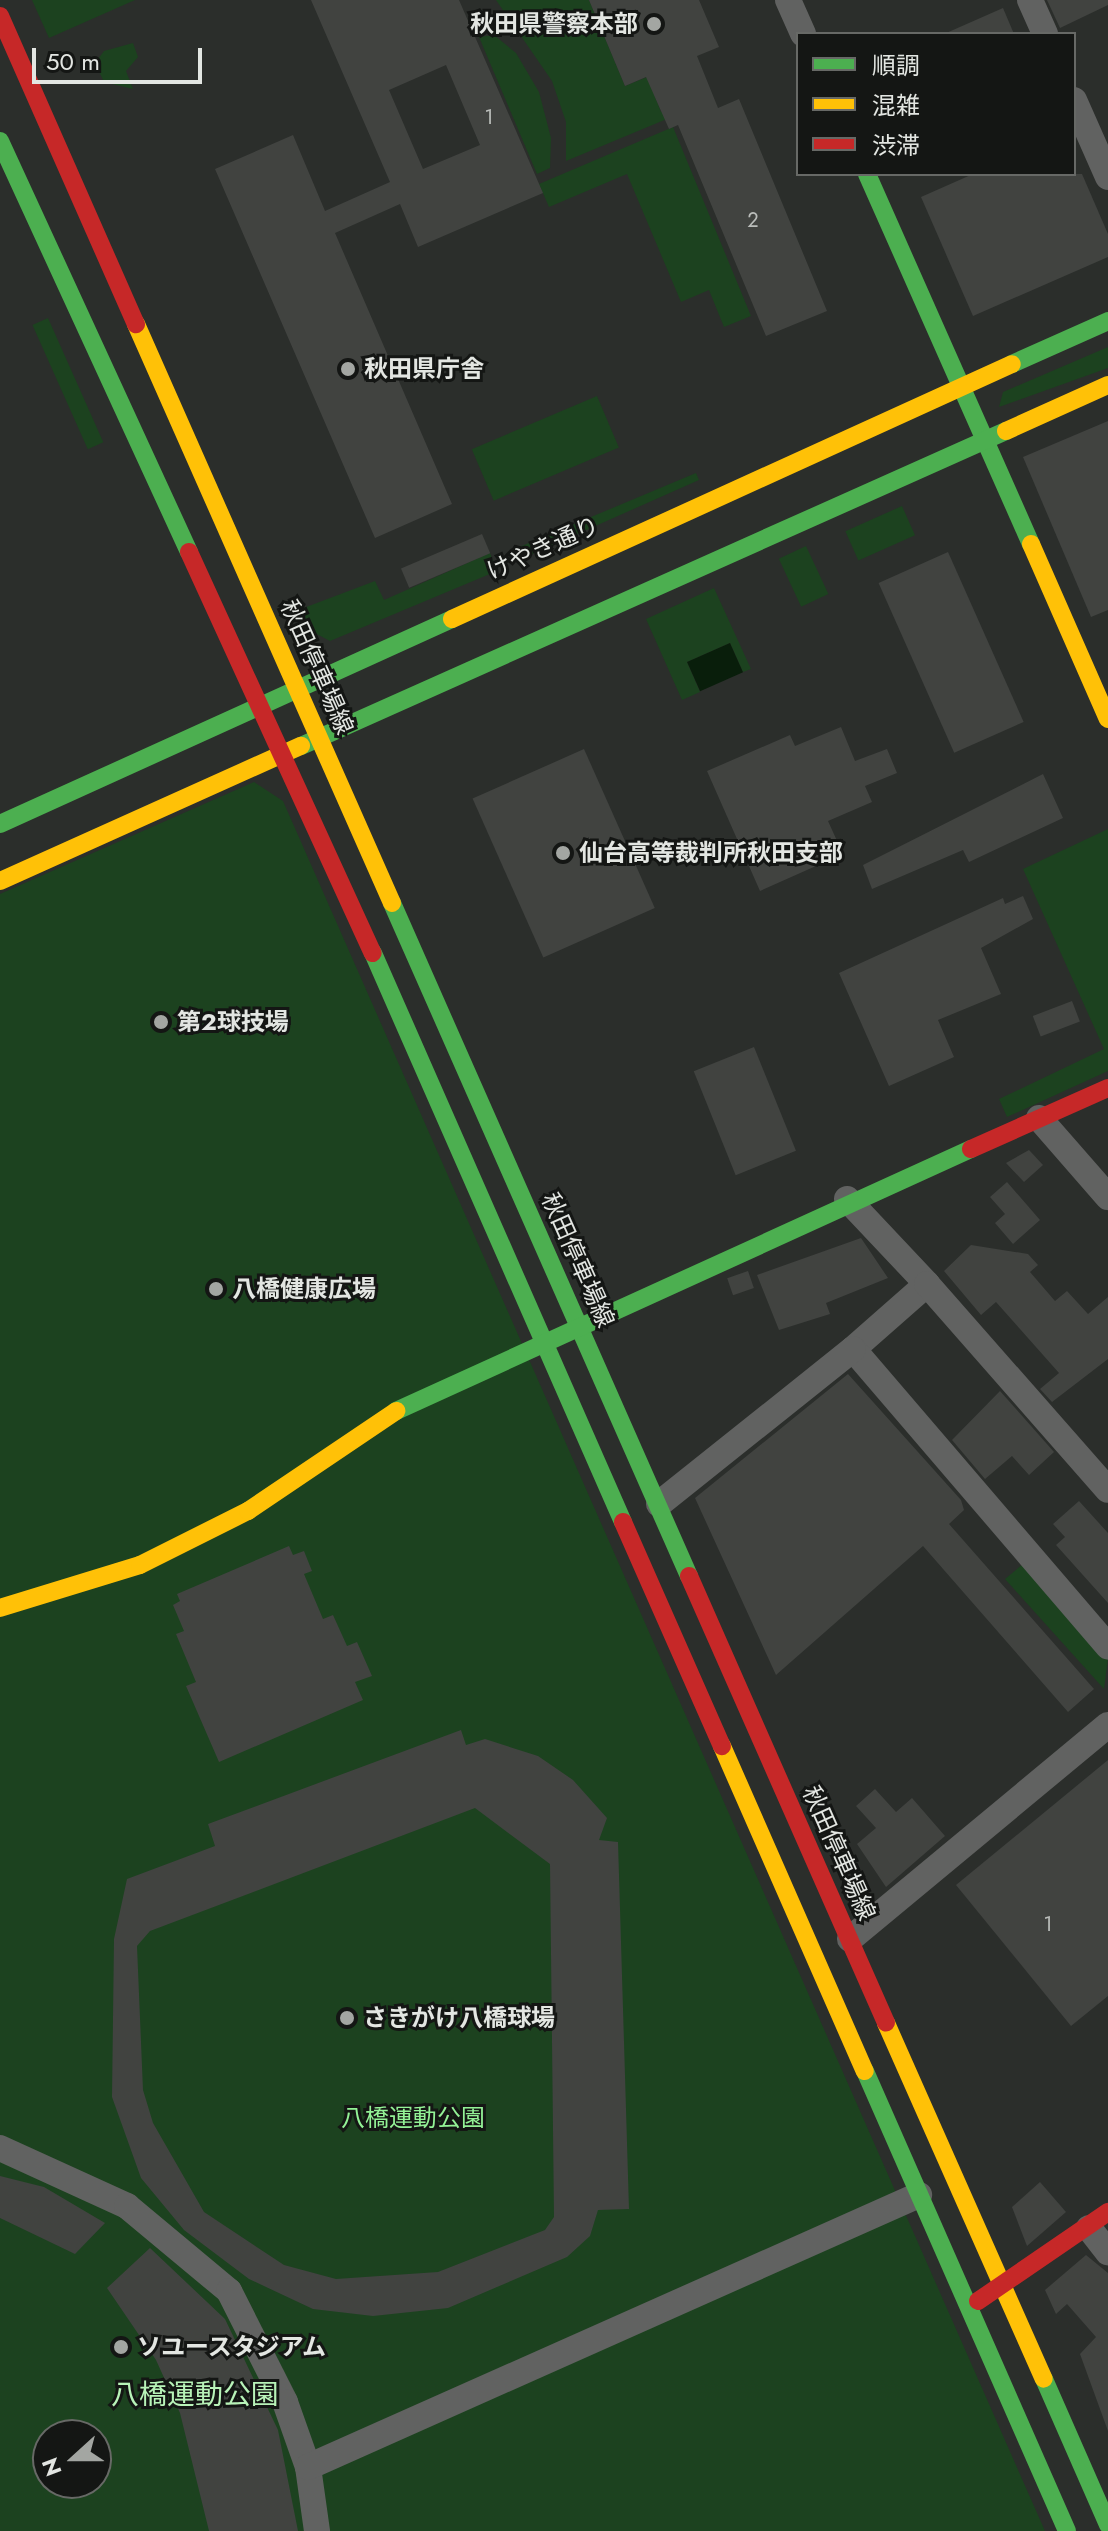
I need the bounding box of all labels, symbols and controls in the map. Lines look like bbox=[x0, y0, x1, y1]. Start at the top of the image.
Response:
place label: 秋田県警察本部 bbox=[470, 10, 638, 38]
marker: 秋田県警察本部 bbox=[645, 15, 663, 33]
scale bar bbox=[36, 32, 206, 82]
legend bbox=[796, 32, 1076, 176]
text: 50 m bbox=[46, 44, 100, 79]
text: 順調 bbox=[872, 48, 920, 83]
text: 混雑 bbox=[872, 88, 920, 123]
house number: 1 bbox=[485, 105, 493, 129]
text: 渋滞 bbox=[872, 128, 920, 163]
house number: 2 bbox=[747, 208, 759, 232]
place label: 秋田県庁舎 bbox=[364, 355, 484, 383]
marker: 秋田県庁舎 bbox=[339, 360, 357, 378]
street label: けやき通り bbox=[482, 510, 604, 586]
street label: 秋田停車場線 bbox=[275, 595, 359, 739]
place label: 仙台高等裁判所秋田支部 bbox=[579, 839, 843, 867]
marker: 仙台高等裁判所秋田支部 bbox=[554, 844, 572, 862]
place label: 第2球技場 bbox=[177, 1008, 289, 1036]
marker: 第2球技場 bbox=[152, 1013, 170, 1031]
street label: 秋田停車場線 bbox=[536, 1188, 620, 1332]
place label: 八橋健康広場 bbox=[232, 1275, 376, 1303]
marker: 八橋健康広場 bbox=[207, 1280, 225, 1298]
street label: 秋田停車場線 bbox=[797, 1781, 881, 1925]
house number: 1 bbox=[1044, 1912, 1052, 1936]
place label: さきがけ八橋球場 bbox=[363, 2004, 555, 2032]
marker: さきがけ八橋球場 bbox=[338, 2009, 356, 2027]
park label: 八橋運動公園 bbox=[341, 2104, 485, 2132]
place label: ソユースタジアム bbox=[137, 2333, 329, 2361]
marker: ソユースタジアム bbox=[112, 2338, 130, 2356]
district label: 八橋運動公園 bbox=[111, 2378, 279, 2412]
north arrow bbox=[32, 2419, 112, 2499]
text: N bbox=[33, 2453, 70, 2481]

